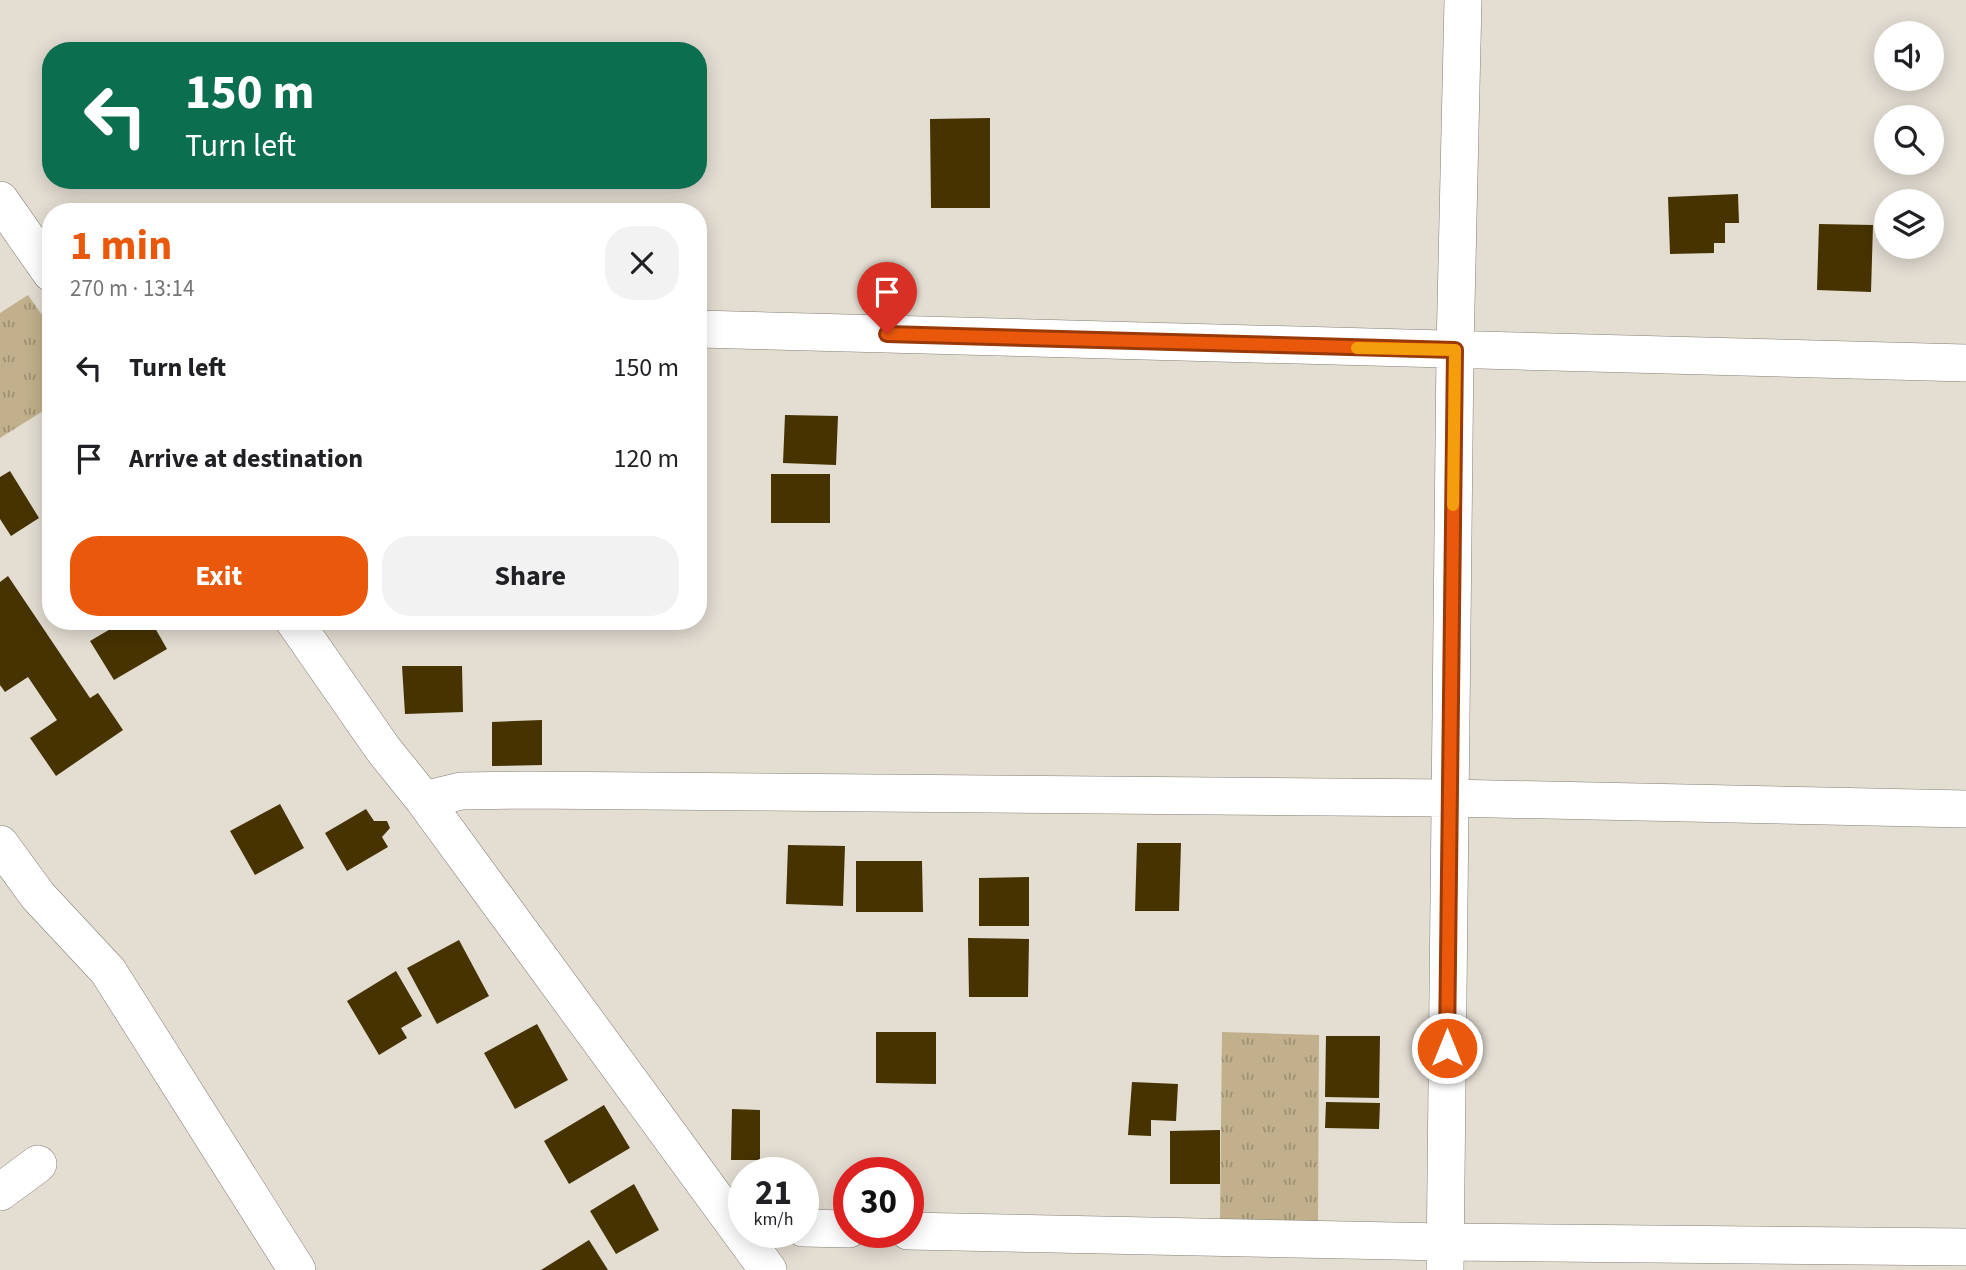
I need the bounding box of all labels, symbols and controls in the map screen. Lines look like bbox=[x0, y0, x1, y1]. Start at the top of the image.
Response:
map controls bbox=[1874, 21, 1944, 259]
button: sound bbox=[1874, 21, 1944, 91]
text: 150 m bbox=[185, 58, 314, 128]
icon: left bbox=[70, 70, 161, 161]
button: search bbox=[1874, 105, 1944, 175]
text: Turn left bbox=[185, 123, 296, 169]
button: layers bbox=[1874, 189, 1944, 259]
text: 1 min bbox=[70, 216, 172, 276]
button: close bbox=[605, 226, 679, 300]
pin bbox=[857, 262, 917, 334]
text: 270 m · 13:14 bbox=[70, 272, 194, 305]
icon: arrive bbox=[868, 273, 906, 311]
icon: left bbox=[70, 349, 108, 387]
text: Turn left bbox=[129, 349, 226, 386]
text: 150 m bbox=[613, 349, 679, 386]
icon: arrive bbox=[70, 440, 108, 478]
text: Arrive at destination bbox=[129, 440, 363, 477]
text: 120 m bbox=[613, 440, 679, 477]
button: Exit bbox=[70, 536, 368, 616]
button: Share bbox=[382, 536, 679, 616]
position arrow bbox=[1410, 1011, 1484, 1085]
speed limit sign: 30 bbox=[833, 1157, 924, 1248]
text: 21 bbox=[755, 1168, 792, 1218]
text: km/h bbox=[754, 1207, 793, 1232]

